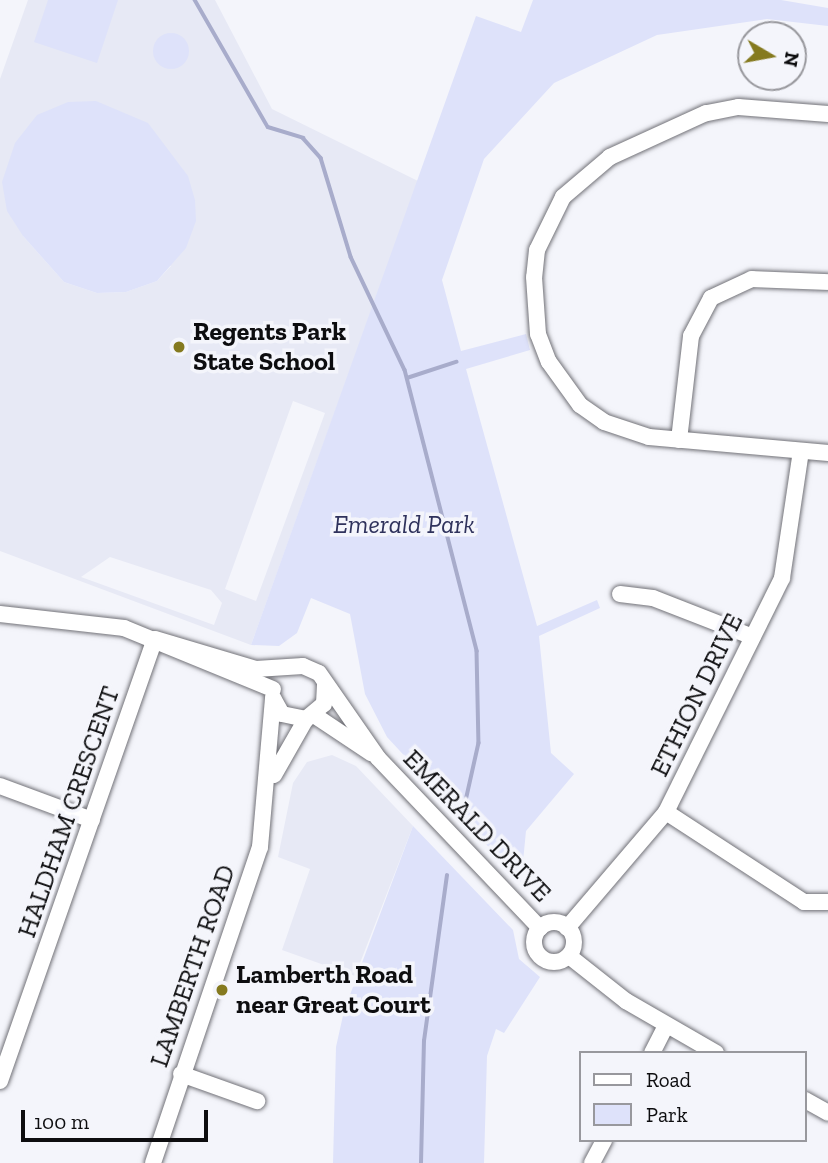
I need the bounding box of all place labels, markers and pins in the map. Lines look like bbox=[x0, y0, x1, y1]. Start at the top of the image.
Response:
place label: Regents Park State School bbox=[193, 316, 346, 378]
marker: Regents Park State School bbox=[171, 339, 187, 355]
place label: Lamberth Road near Great Court bbox=[236, 959, 431, 1020]
marker: Lamberth Road near Great Court bbox=[214, 982, 230, 998]

